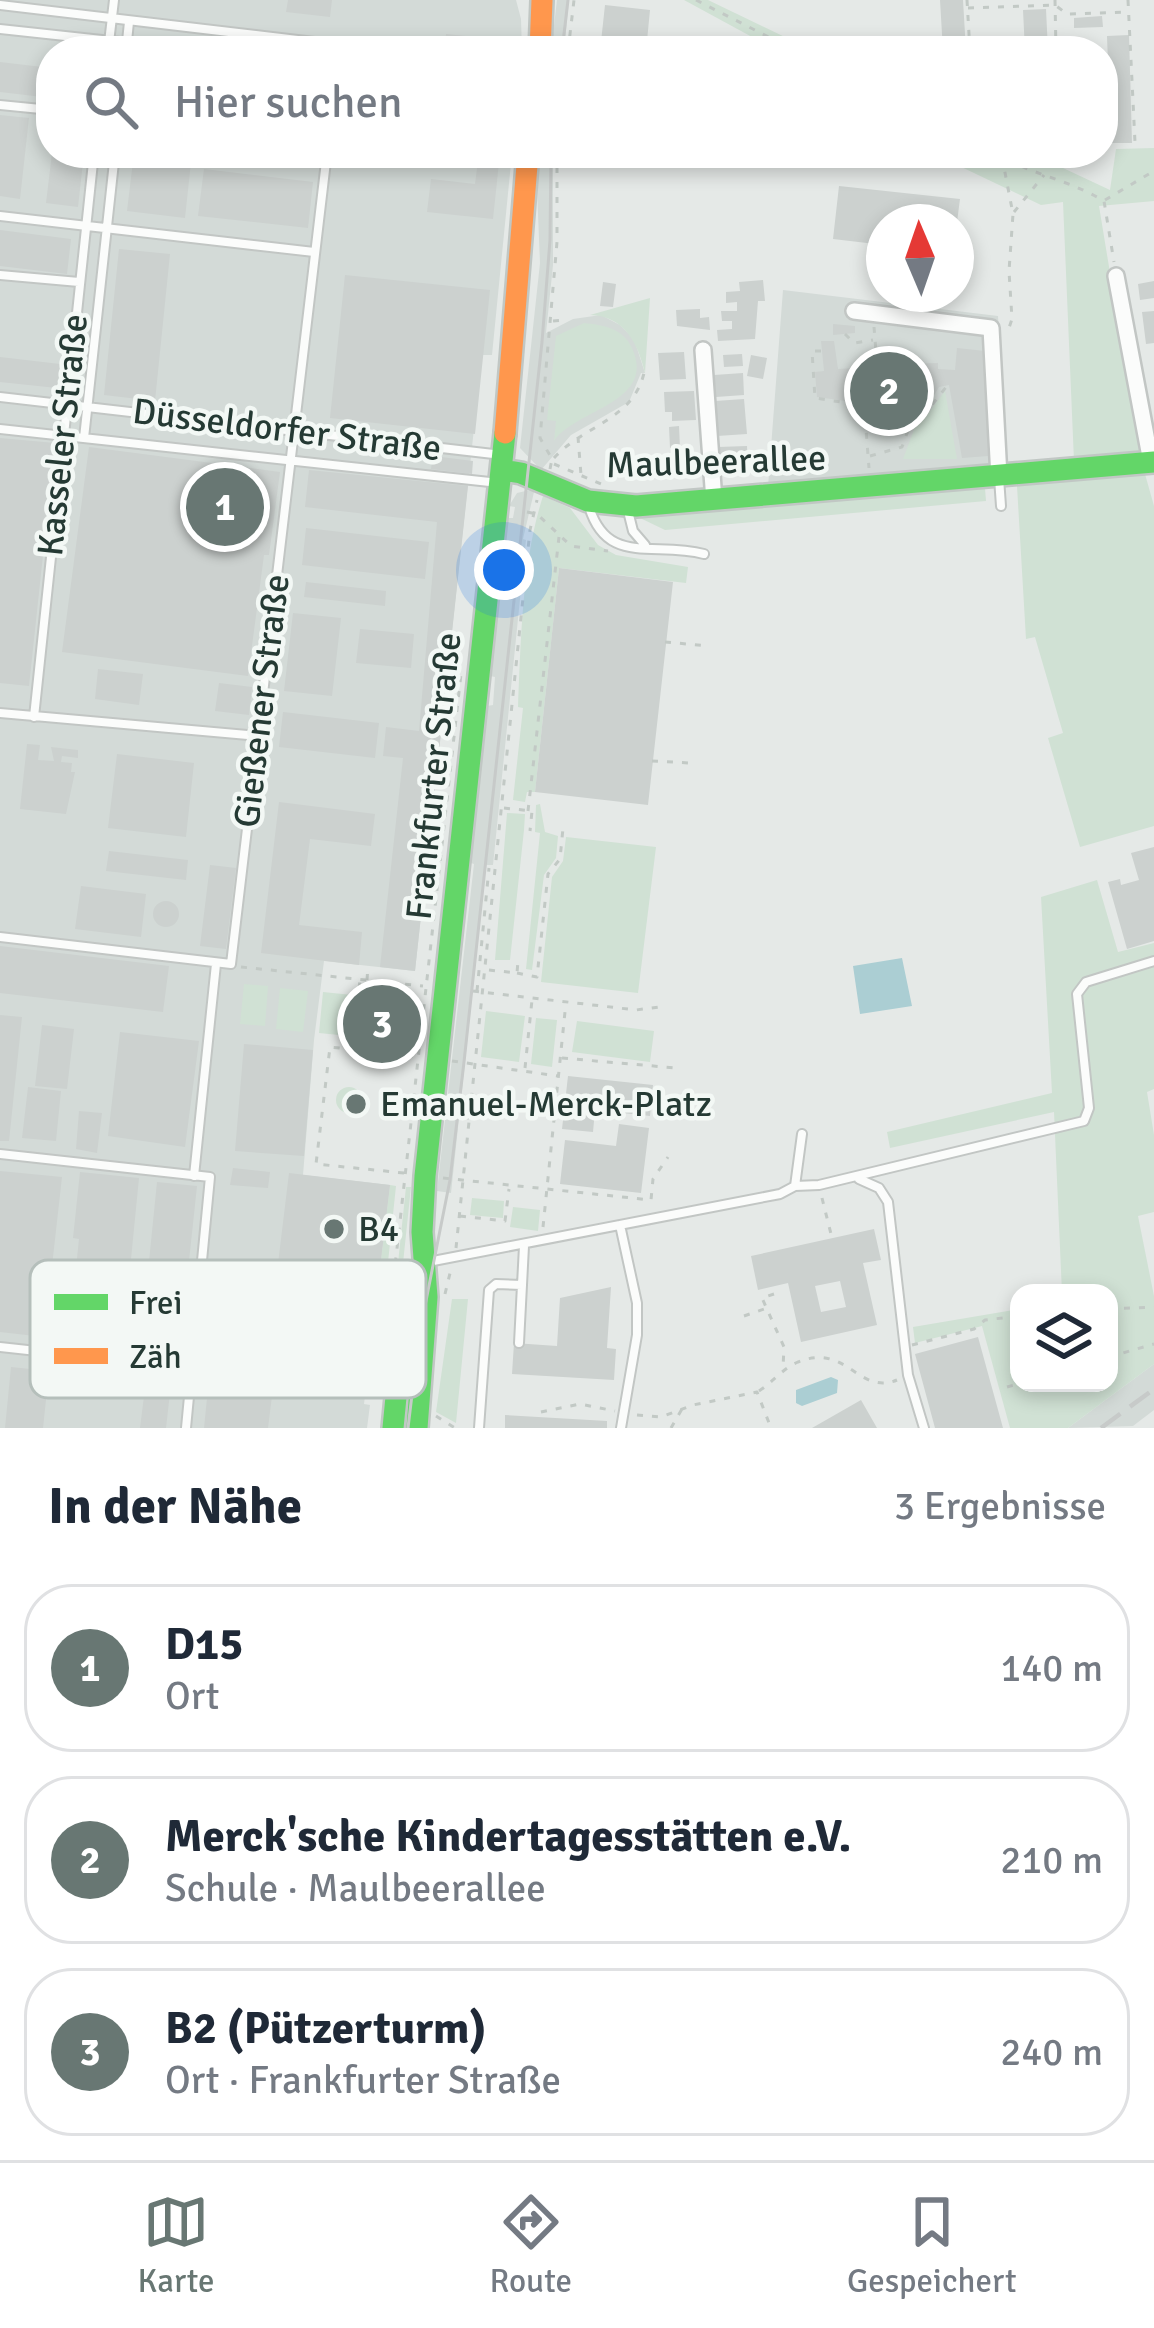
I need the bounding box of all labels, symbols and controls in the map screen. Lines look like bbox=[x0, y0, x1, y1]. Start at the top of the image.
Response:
search box bbox=[36, 36, 1118, 168]
icon: search bbox=[78, 69, 144, 135]
text: Hier suchen bbox=[174, 75, 403, 130]
north arrow bbox=[866, 204, 974, 312]
street label: Kasseler Straße bbox=[28, 312, 98, 558]
pin: 2 bbox=[850, 346, 928, 436]
street label: Düsseldorfer Straße bbox=[130, 389, 444, 471]
street label: Maulbeerallee bbox=[605, 436, 827, 488]
pin: 1 bbox=[186, 462, 264, 552]
your location bbox=[474, 540, 534, 600]
street label: Gießener Straße bbox=[224, 572, 300, 830]
street label: Frankfurter Straße bbox=[397, 630, 471, 922]
pin: 3 bbox=[343, 979, 421, 1069]
place label: Emanuel-Merck-Platz bbox=[380, 1082, 712, 1127]
marker: Emanuel-Merck-Platz bbox=[343, 1091, 369, 1117]
place label: B4 bbox=[358, 1207, 399, 1252]
marker: B4 bbox=[321, 1216, 347, 1242]
legend bbox=[30, 1260, 426, 1398]
text: Frei bbox=[129, 1283, 182, 1324]
map controls bbox=[1010, 1284, 1118, 1392]
button: layers bbox=[1010, 1284, 1118, 1392]
text: Zäh bbox=[129, 1337, 182, 1378]
text: In der Nähe bbox=[48, 1475, 302, 1538]
text: 3 Ergebnisse bbox=[894, 1482, 1106, 1530]
text: D15 bbox=[165, 1617, 244, 1672]
text: 1 bbox=[79, 1644, 101, 1692]
text: 140 m bbox=[1000, 1644, 1103, 1692]
text: Ort bbox=[165, 1672, 219, 1720]
text: Merck'sche Kindertagesstätten e.V. bbox=[165, 1809, 851, 1864]
text: 2 bbox=[79, 1836, 101, 1884]
text: 210 m bbox=[1000, 1836, 1103, 1884]
text: Schule · Maulbeerallee bbox=[165, 1864, 546, 1912]
text: B2 (Pützerturm) bbox=[165, 2001, 486, 2056]
text: 3 bbox=[79, 2028, 101, 2076]
text: 240 m bbox=[1000, 2028, 1103, 2076]
text: Ort · Frankfurter Straße bbox=[165, 2056, 561, 2104]
tab: Karte bbox=[138, 2189, 215, 2302]
tab: Route bbox=[490, 2189, 572, 2302]
tab: Gespeichert bbox=[847, 2189, 1016, 2302]

